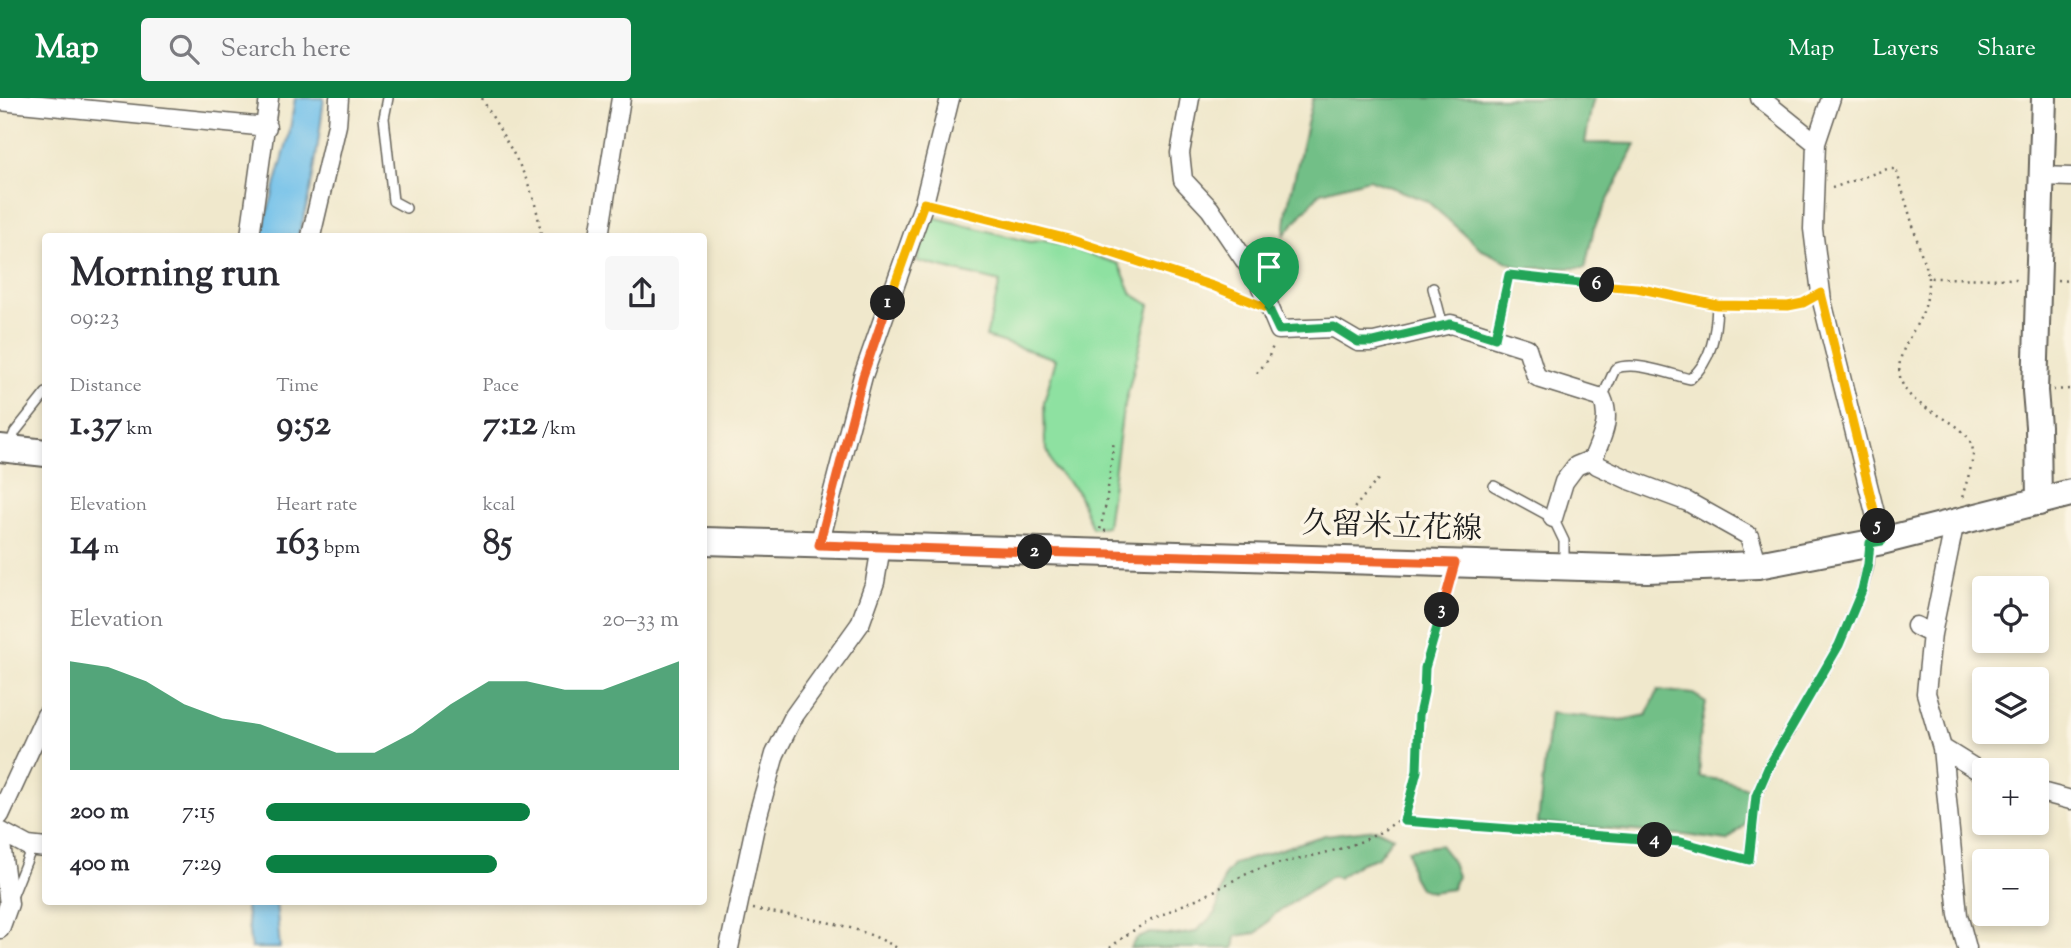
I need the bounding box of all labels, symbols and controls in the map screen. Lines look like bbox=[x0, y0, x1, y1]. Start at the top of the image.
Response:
search box bbox=[141, 18, 631, 81]
text: Map bbox=[35, 25, 99, 73]
icon: search bbox=[165, 30, 203, 68]
text: Search here bbox=[221, 31, 351, 68]
text: Map bbox=[1788, 32, 1834, 66]
text: Layers bbox=[1872, 32, 1939, 66]
text: Share bbox=[1977, 32, 2036, 66]
pin bbox=[1239, 237, 1299, 309]
icon: arrive bbox=[1250, 248, 1288, 286]
text: Morning run bbox=[70, 249, 280, 303]
button: share bbox=[605, 256, 679, 330]
pin: 6 bbox=[1580, 268, 1614, 302]
text: 6 bbox=[1592, 271, 1601, 298]
pin: 1 bbox=[870, 286, 906, 320]
text: 1 bbox=[884, 289, 891, 316]
text: 09:23 bbox=[70, 302, 119, 335]
text: Distance bbox=[70, 373, 142, 400]
text: Time bbox=[276, 373, 319, 400]
text: Pace bbox=[483, 373, 519, 400]
text: 1.37 bbox=[70, 400, 122, 451]
text: 9:52 bbox=[276, 400, 331, 451]
text: 7:12 bbox=[483, 400, 538, 451]
text: km bbox=[122, 416, 153, 443]
text: /km bbox=[538, 416, 576, 443]
text: Elevation bbox=[70, 492, 147, 519]
text: Heart rate bbox=[276, 492, 357, 519]
text: kcal bbox=[483, 492, 515, 519]
street label: 久留米立花線 bbox=[1301, 503, 1483, 553]
pin: 5 bbox=[1860, 508, 1896, 544]
text: 5 bbox=[1874, 512, 1881, 539]
text: 14 bbox=[70, 519, 100, 570]
text: 163 bbox=[276, 519, 320, 570]
text: 85 bbox=[483, 519, 512, 570]
pin: 2 bbox=[1018, 534, 1052, 570]
text: m bbox=[100, 535, 119, 562]
text: bpm bbox=[320, 535, 360, 562]
text: 2 bbox=[1030, 538, 1039, 565]
map controls bbox=[1972, 576, 2049, 926]
button: locate bbox=[1972, 576, 2049, 653]
pin: 3 bbox=[1424, 592, 1460, 628]
text: 3 bbox=[1438, 596, 1445, 623]
text: Elevation bbox=[70, 604, 163, 637]
text: 20–33 m bbox=[602, 604, 679, 637]
button: layers bbox=[1972, 667, 2049, 744]
button: + bbox=[1972, 758, 2049, 835]
text: 200 m bbox=[70, 796, 129, 829]
text: 7:15 bbox=[182, 796, 215, 829]
pin: 4 bbox=[1638, 822, 1672, 858]
text: 4 bbox=[1650, 826, 1659, 853]
text: 400 m bbox=[70, 848, 130, 881]
text: 7:29 bbox=[182, 848, 221, 881]
button: − bbox=[1972, 849, 2049, 926]

